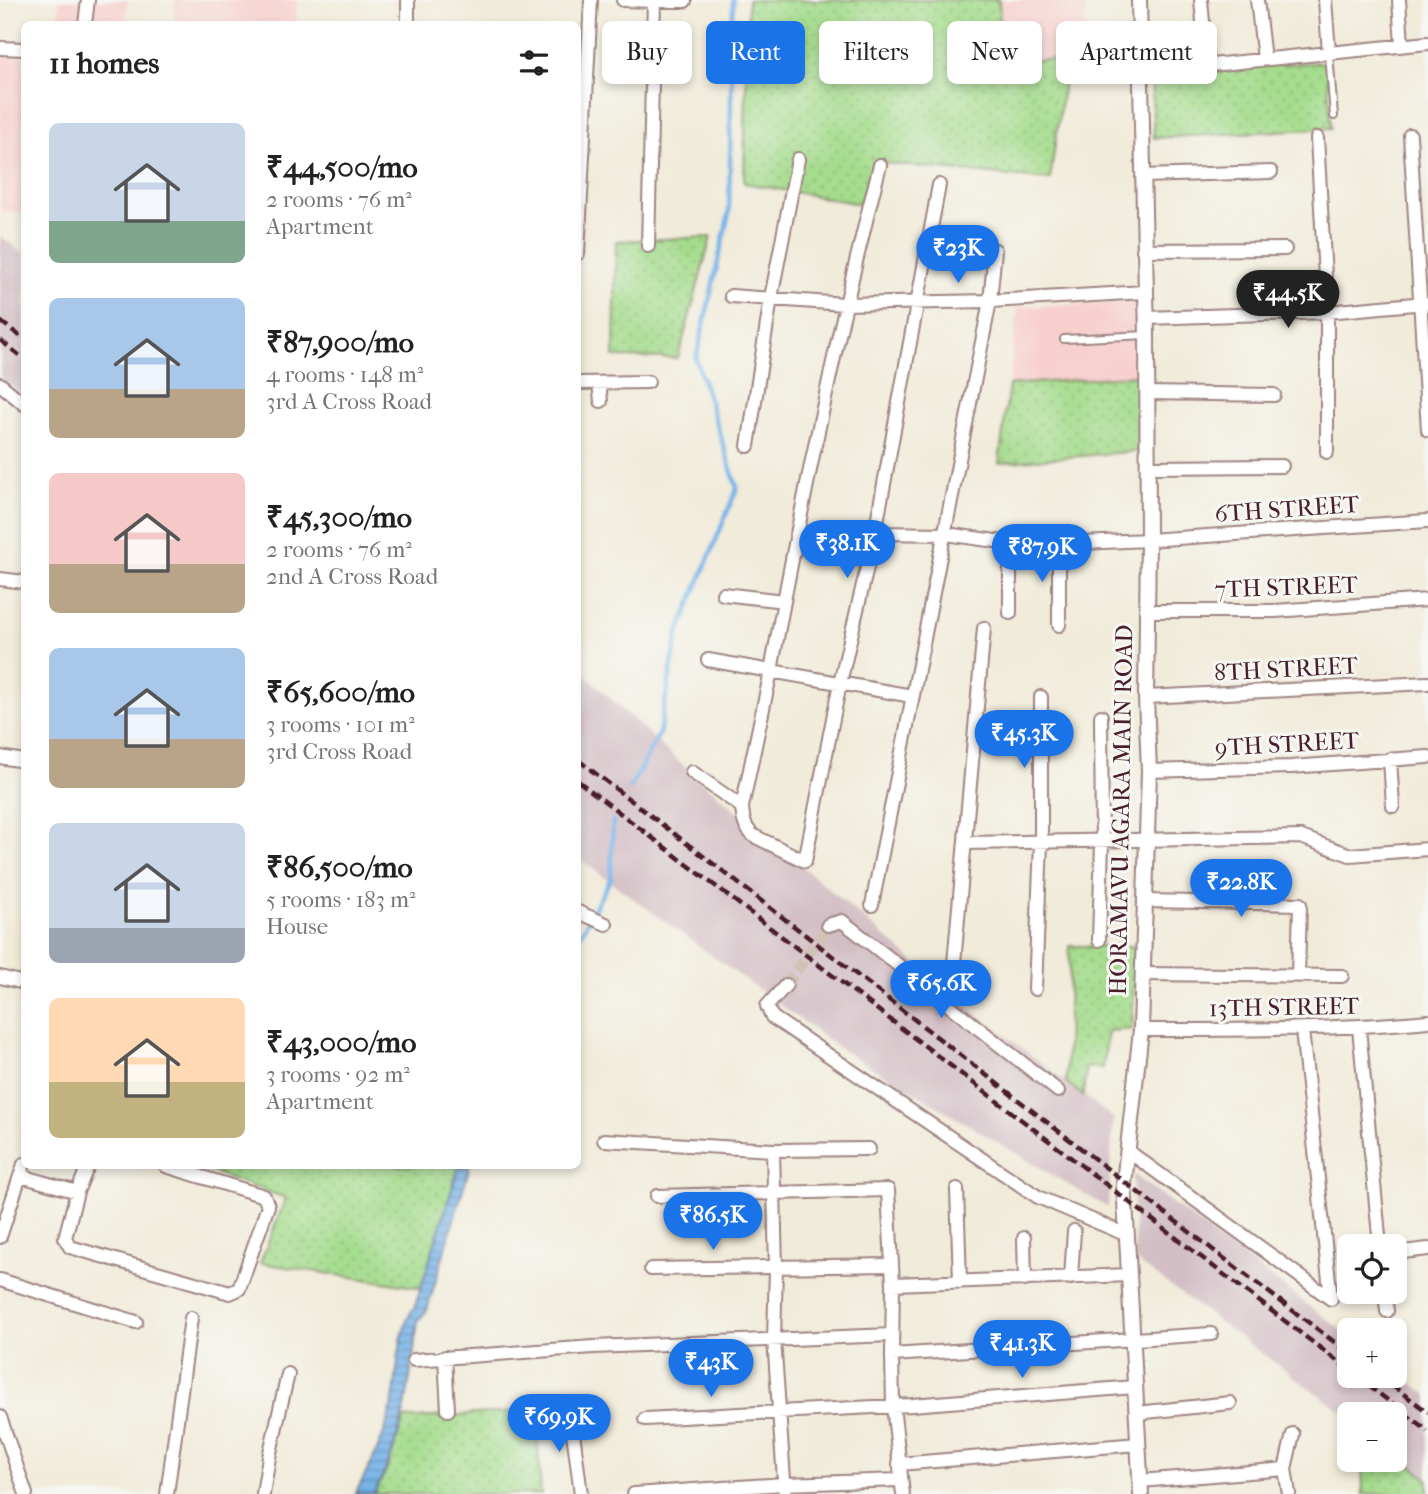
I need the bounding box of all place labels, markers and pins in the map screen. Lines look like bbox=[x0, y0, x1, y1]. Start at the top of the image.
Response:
pin: ₹23K bbox=[917, 226, 999, 285]
pin: ₹44.5K bbox=[1231, 270, 1345, 330]
pin: ₹38.1K bbox=[790, 520, 904, 580]
pin: ₹87.9K bbox=[985, 524, 1099, 584]
pin: ₹45.3K bbox=[967, 710, 1081, 770]
pin: ₹22.8K bbox=[1184, 860, 1298, 919]
pin: ₹65.6K bbox=[884, 960, 998, 1020]
pin: ₹86.5K bbox=[656, 1192, 770, 1252]
pin: ₹41.3K bbox=[965, 1320, 1079, 1380]
pin: ₹43K bbox=[670, 1340, 752, 1399]
pin: ₹69.9K bbox=[502, 1394, 616, 1454]

